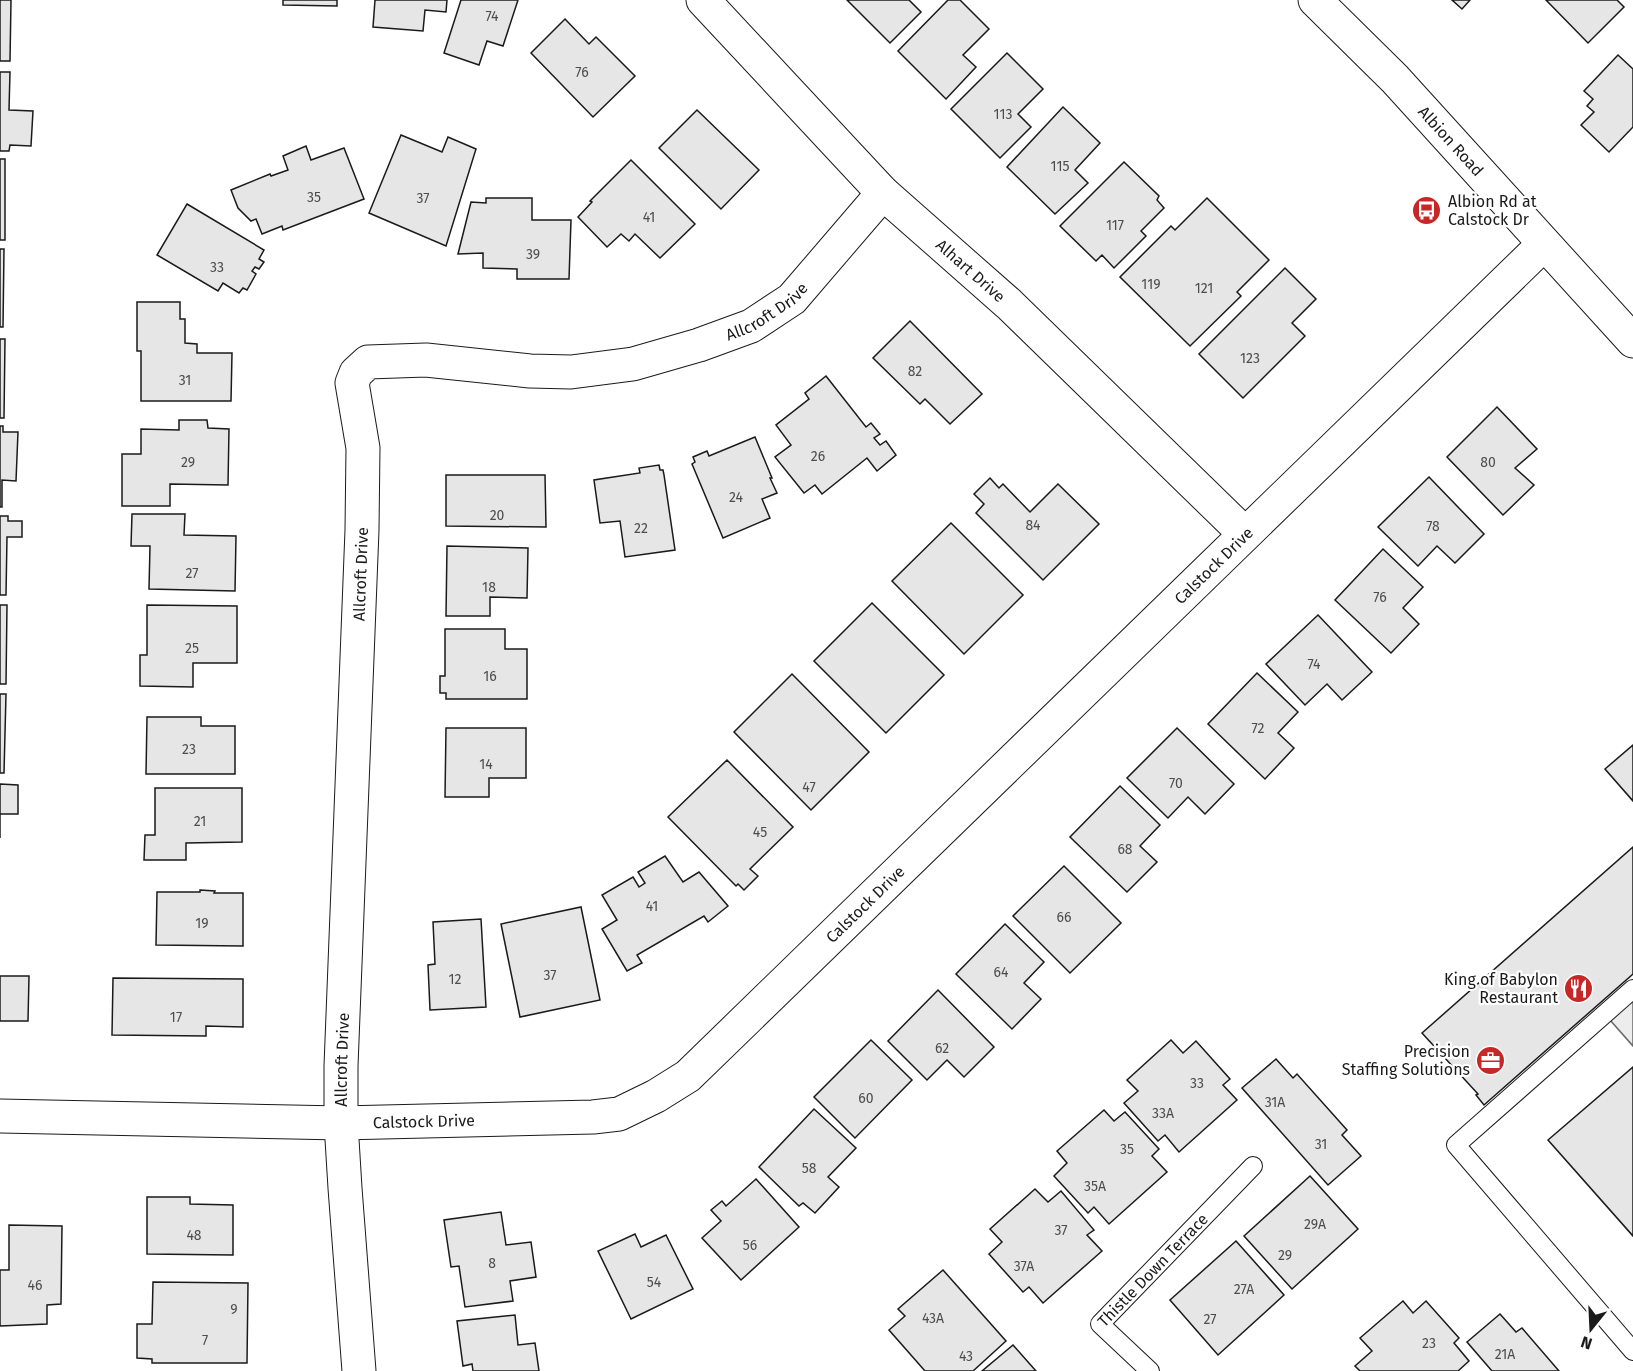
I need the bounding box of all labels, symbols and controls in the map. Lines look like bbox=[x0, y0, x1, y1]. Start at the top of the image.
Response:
house number: 74 bbox=[485, 8, 499, 25]
house number: 76 bbox=[575, 64, 589, 81]
street label: Albion Road bbox=[1415, 102, 1488, 180]
house number: 113 bbox=[994, 106, 1012, 123]
house number: 115 bbox=[1051, 158, 1069, 175]
house number: 35 bbox=[307, 189, 321, 206]
house number: 37 bbox=[416, 190, 430, 207]
place label: Albion Rd at Calstock Dr bbox=[1448, 192, 1537, 229]
bus stop icon: Albion Rd at Calstock Dr bbox=[1411, 194, 1443, 226]
house number: 41 bbox=[643, 209, 655, 226]
house number: 117 bbox=[1106, 217, 1124, 234]
street label: Alhart Drive bbox=[932, 235, 1009, 306]
house number: 39 bbox=[526, 246, 540, 263]
house number: 33 bbox=[210, 259, 224, 276]
house number: 119 bbox=[1141, 276, 1161, 293]
street label: Allcroft Drive bbox=[723, 279, 811, 344]
house number: 121 bbox=[1195, 280, 1213, 297]
house number: 123 bbox=[1240, 350, 1260, 367]
house number: 82 bbox=[908, 363, 922, 380]
house number: 31 bbox=[179, 372, 191, 389]
house number: 26 bbox=[811, 448, 825, 465]
house number: 29 bbox=[181, 454, 195, 471]
house number: 80 bbox=[1480, 454, 1496, 471]
house number: 24 bbox=[729, 489, 744, 506]
house number: 20 bbox=[490, 507, 505, 524]
house number: 84 bbox=[1025, 517, 1041, 534]
house number: 78 bbox=[1426, 518, 1440, 535]
house number: 22 bbox=[634, 520, 648, 537]
street label: Calstock Drive bbox=[1170, 523, 1257, 608]
street label: Allcroft Drive bbox=[349, 527, 372, 621]
house number: 27 bbox=[185, 565, 199, 582]
house number: 18 bbox=[482, 579, 496, 596]
house number: 76 bbox=[1373, 589, 1387, 606]
house number: 25 bbox=[185, 640, 199, 657]
house number: 74 bbox=[1307, 656, 1321, 673]
house number: 16 bbox=[483, 668, 497, 685]
house number: 72 bbox=[1252, 720, 1265, 737]
house number: 23 bbox=[182, 741, 196, 758]
house number: 14 bbox=[479, 756, 493, 773]
house number: 70 bbox=[1169, 775, 1183, 792]
house number: 47 bbox=[802, 779, 816, 796]
house number: 21 bbox=[194, 813, 206, 830]
house number: 45 bbox=[753, 824, 767, 841]
house number: 68 bbox=[1117, 841, 1133, 858]
street label: Calstock Drive bbox=[822, 862, 908, 946]
house number: 41 bbox=[646, 898, 658, 915]
house number: 66 bbox=[1057, 909, 1071, 926]
house number: 19 bbox=[195, 915, 209, 932]
house number: 64 bbox=[994, 964, 1009, 981]
house number: 37 bbox=[543, 967, 557, 984]
place label: King of Babylon Restaurant bbox=[1444, 970, 1558, 1007]
house number: 12 bbox=[449, 971, 462, 988]
restaurant icon: King of Babylon Restaurant bbox=[1563, 972, 1595, 1004]
house number: 17 bbox=[170, 1009, 182, 1026]
street label: Allcroft Drive bbox=[332, 1012, 353, 1107]
house number: 62 bbox=[935, 1040, 949, 1057]
place label: Precision Staffing Solutions bbox=[1342, 1042, 1470, 1079]
office icon: Precision Staffing Solutions bbox=[1475, 1044, 1507, 1076]
house number: 33 bbox=[1190, 1075, 1204, 1092]
house number: 60 bbox=[858, 1090, 874, 1107]
house number: 31A bbox=[1265, 1094, 1285, 1111]
house number: 33A bbox=[1152, 1105, 1174, 1122]
street label: Calstock Drive bbox=[373, 1110, 475, 1132]
house number: 31 bbox=[1315, 1136, 1327, 1153]
house number: 35 bbox=[1120, 1141, 1134, 1158]
house number: 58 bbox=[802, 1160, 817, 1177]
house number: 35A bbox=[1084, 1178, 1106, 1195]
street label: Thistle Down Terrace bbox=[1093, 1209, 1212, 1330]
house number: 29A bbox=[1304, 1216, 1326, 1233]
house number: 37 bbox=[1054, 1222, 1068, 1239]
house number: 48 bbox=[186, 1227, 202, 1244]
house number: 56 bbox=[743, 1237, 757, 1254]
house number: 29 bbox=[1278, 1247, 1292, 1264]
house number: 8 bbox=[488, 1255, 496, 1272]
house number: 37A bbox=[1014, 1258, 1034, 1275]
house number: 54 bbox=[647, 1274, 662, 1291]
house number: 46 bbox=[28, 1277, 42, 1294]
house number: 27A bbox=[1234, 1281, 1254, 1298]
north arrow bbox=[1561, 1299, 1621, 1359]
house number: 9 bbox=[230, 1301, 238, 1318]
house number: 43A bbox=[922, 1310, 944, 1327]
house number: 27 bbox=[1203, 1311, 1217, 1328]
house number: 7 bbox=[202, 1332, 208, 1349]
text: N bbox=[1579, 1332, 1594, 1353]
house number: 23 bbox=[1422, 1335, 1436, 1352]
house number: 21A bbox=[1495, 1346, 1515, 1363]
house number: 43 bbox=[959, 1348, 973, 1365]

